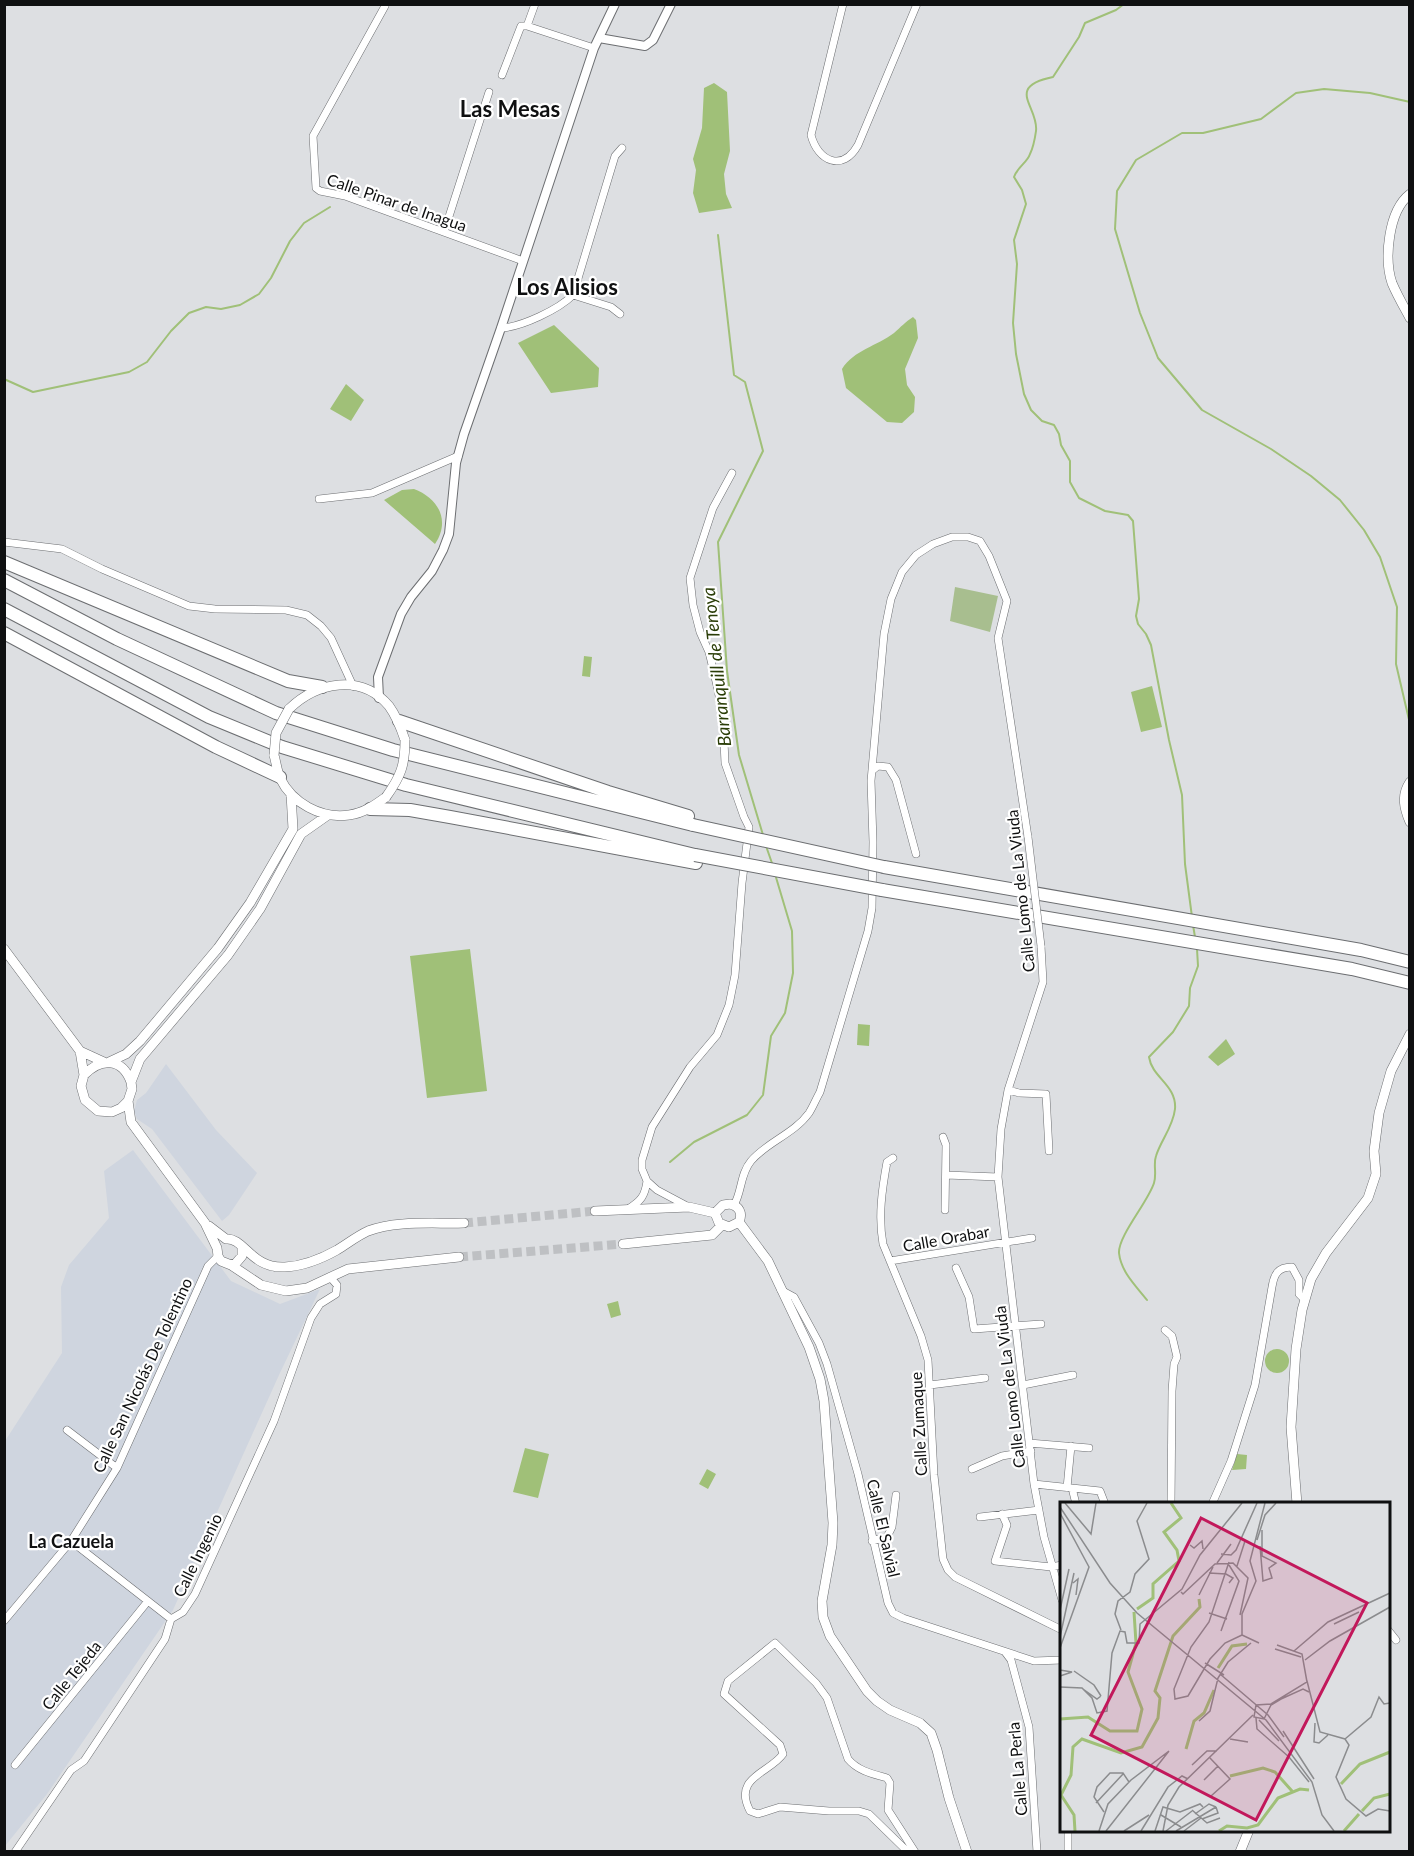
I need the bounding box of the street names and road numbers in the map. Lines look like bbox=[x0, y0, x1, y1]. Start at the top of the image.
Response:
street label: Calle Pinar de Inagua bbox=[325, 169, 469, 235]
street label: Calle Lomo de La Viuda bbox=[1002, 809, 1038, 973]
street label: Calle Orabar bbox=[901, 1221, 991, 1255]
street label: Calle San Nicolás De Tolentino bbox=[88, 1274, 196, 1476]
street label: Calle Lomo de La Viuda bbox=[990, 1305, 1028, 1469]
street label: Calle Zumaque bbox=[906, 1371, 930, 1477]
street label: Calle El Salvial bbox=[864, 1477, 904, 1579]
street label: Calle Ingenio bbox=[169, 1510, 225, 1600]
street label: Calle Tejeda bbox=[37, 1637, 105, 1713]
street label: Calle La Perla bbox=[1003, 1721, 1031, 1817]

